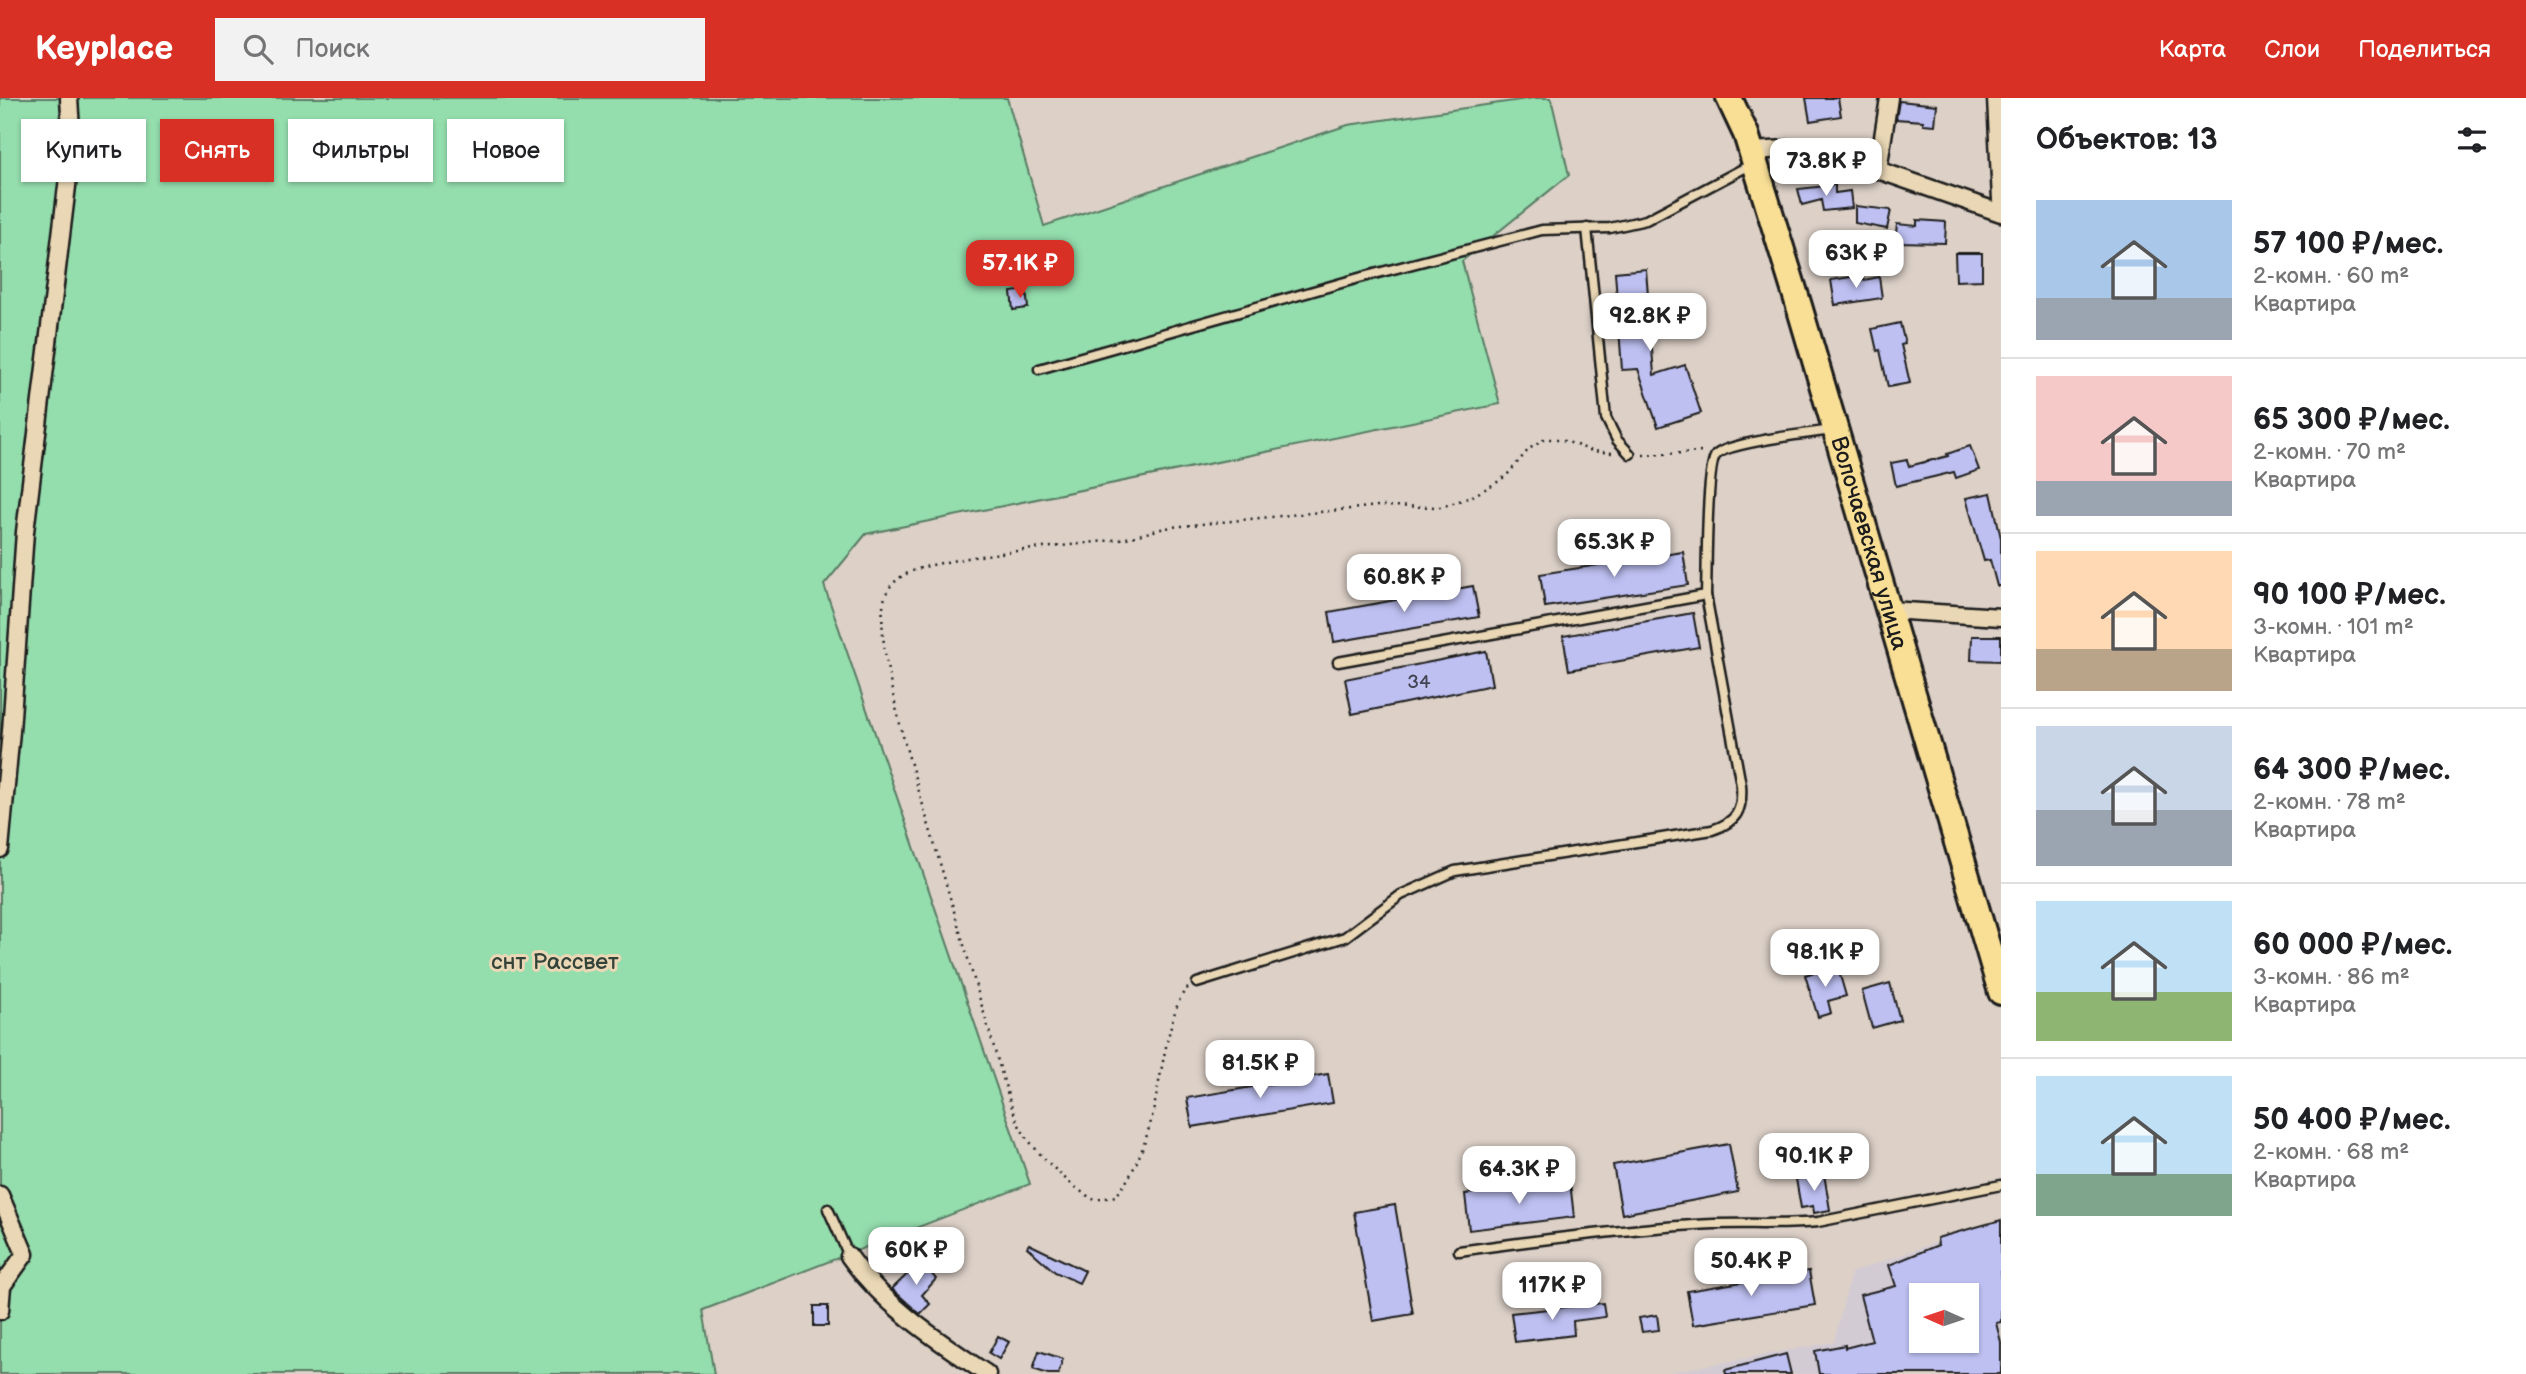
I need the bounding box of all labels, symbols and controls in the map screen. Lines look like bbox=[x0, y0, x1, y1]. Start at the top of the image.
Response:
search box bbox=[215, 18, 705, 81]
text: Keyplace bbox=[35, 29, 173, 69]
icon: search bbox=[239, 30, 277, 68]
text: Поиск bbox=[295, 34, 370, 65]
text: Карта bbox=[2159, 35, 2226, 64]
text: Слои bbox=[2264, 35, 2320, 64]
text: Поделиться bbox=[2358, 35, 2491, 64]
chip: Купить bbox=[21, 119, 146, 182]
chip: Снять bbox=[160, 119, 274, 182]
chip: Фильтры bbox=[288, 119, 433, 182]
chip: Новое bbox=[447, 119, 564, 182]
icon: filters bbox=[2453, 121, 2491, 159]
text: Объектов: 13 bbox=[2036, 122, 2217, 158]
pin: 73.8K ₽ bbox=[1761, 139, 1891, 198]
text: 73.8K ₽ bbox=[1786, 147, 1866, 175]
text: 57 100 ₽/мес. bbox=[2253, 226, 2443, 262]
icon: home bbox=[2092, 228, 2176, 312]
pin: 63K ₽ bbox=[1807, 230, 1905, 290]
text: 63K ₽ bbox=[1825, 239, 1887, 267]
pin: 57.1K ₽ bbox=[955, 240, 1085, 300]
text: 57.1K ₽ bbox=[982, 249, 1058, 277]
text: 2-комн. · 60 m² bbox=[2253, 262, 2409, 290]
text: Квартира bbox=[2253, 290, 2356, 318]
pin: 92.8K ₽ bbox=[1585, 294, 1715, 353]
text: 92.8K ₽ bbox=[1609, 302, 1691, 330]
text: 65 300 ₽/мес. bbox=[2253, 402, 2450, 438]
icon: home bbox=[2092, 404, 2176, 488]
street label: Волочаевская улица bbox=[1824, 433, 1914, 654]
text: 2-комн. · 70 m² bbox=[2253, 438, 2406, 466]
text: Квартира bbox=[2253, 466, 2356, 494]
pin: 65.3K ₽ bbox=[1549, 519, 1679, 579]
text: 65.3K ₽ bbox=[1574, 528, 1654, 556]
pin: 60.8K ₽ bbox=[1339, 554, 1469, 614]
text: 60.8K ₽ bbox=[1363, 563, 1445, 591]
text: 90 100 ₽/мес. bbox=[2253, 577, 2446, 613]
icon: home bbox=[2092, 579, 2176, 663]
text: 3-комн. · 101 m² bbox=[2253, 613, 2414, 641]
text: Квартира bbox=[2253, 641, 2356, 669]
house number: 34 bbox=[1407, 671, 1431, 694]
text: 64 300 ₽/мес. bbox=[2253, 752, 2450, 788]
icon: home bbox=[2092, 754, 2176, 838]
text: 2-комн. · 78 m² bbox=[2253, 788, 2406, 816]
text: Квартира bbox=[2253, 816, 2356, 844]
text: 60 000 ₽/мес. bbox=[2253, 927, 2452, 963]
icon: home bbox=[2092, 929, 2176, 1013]
pin: 98.1K ₽ bbox=[1760, 930, 1890, 989]
text: 98.1K ₽ bbox=[1786, 938, 1864, 966]
park label: снт Рассвет bbox=[491, 948, 619, 976]
text: 3-комн. · 86 m² bbox=[2253, 963, 2410, 991]
text: Квартира bbox=[2253, 991, 2356, 1019]
pin: 81.5K ₽ bbox=[1195, 1040, 1325, 1100]
text: 81.5K ₽ bbox=[1221, 1049, 1299, 1077]
text: 50 400 ₽/мес. bbox=[2253, 1102, 2451, 1138]
icon: home bbox=[2092, 1104, 2176, 1188]
pin: 90.1K ₽ bbox=[1749, 1134, 1879, 1193]
text: 2-комн. · 68 m² bbox=[2253, 1138, 2409, 1166]
text: 90.1K ₽ bbox=[1775, 1142, 1853, 1170]
pin: 64.3K ₽ bbox=[1454, 1146, 1584, 1206]
text: 64.3K ₽ bbox=[1478, 1155, 1560, 1183]
text: Квартира bbox=[2253, 1166, 2356, 1194]
pin: 60K ₽ bbox=[867, 1228, 965, 1287]
text: 60K ₽ bbox=[884, 1236, 948, 1264]
pin: 50.4K ₽ bbox=[1686, 1238, 1816, 1298]
text: 50.4K ₽ bbox=[1710, 1247, 1792, 1275]
pin: 117K ₽ bbox=[1495, 1262, 1609, 1322]
text: 117K ₽ bbox=[1518, 1271, 1586, 1299]
north arrow bbox=[1909, 1283, 1979, 1353]
map controls bbox=[1909, 1283, 1979, 1353]

